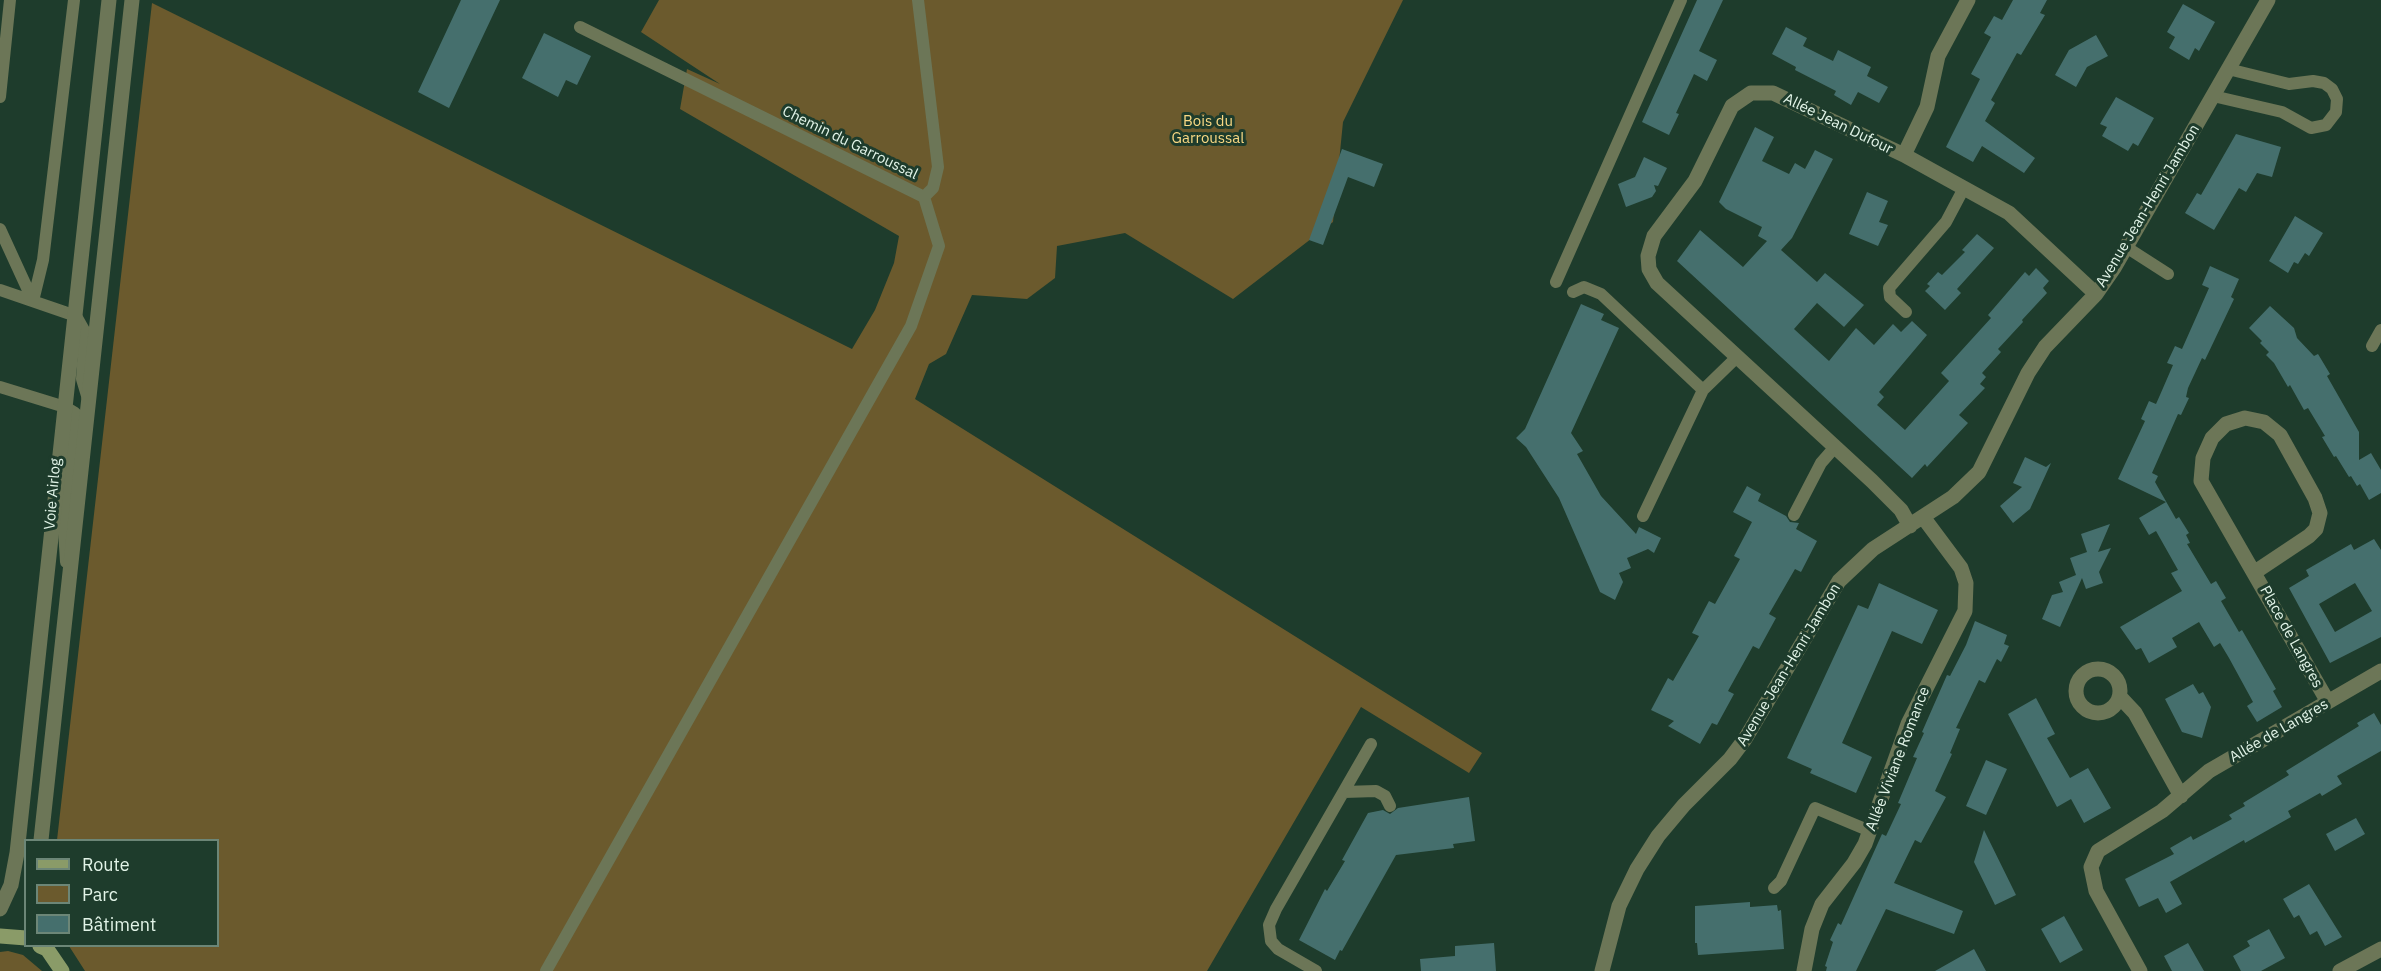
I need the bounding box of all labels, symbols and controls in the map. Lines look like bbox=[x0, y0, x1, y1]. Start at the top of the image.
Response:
street label: Allée Jean Dufour bbox=[1780, 90, 1896, 158]
street label: Chemin du Garroussal bbox=[779, 102, 921, 184]
park label: Bois du Garroussal bbox=[1172, 113, 1244, 148]
street label: Avenue Jean-Henri Jambon bbox=[2092, 121, 2204, 291]
street label: Voie Airlog bbox=[41, 457, 65, 531]
street label: Avenue Jean-Henri Jambon bbox=[1733, 580, 1845, 750]
street label: Place de Langres bbox=[2256, 583, 2326, 691]
street label: Allée Viviane Romance bbox=[1862, 684, 1934, 834]
street label: Allée de Langres bbox=[2226, 695, 2332, 767]
legend bbox=[24, 839, 219, 947]
text: Route bbox=[82, 853, 130, 876]
text: Parc bbox=[82, 883, 118, 906]
text: Bâtiment bbox=[82, 913, 156, 936]

